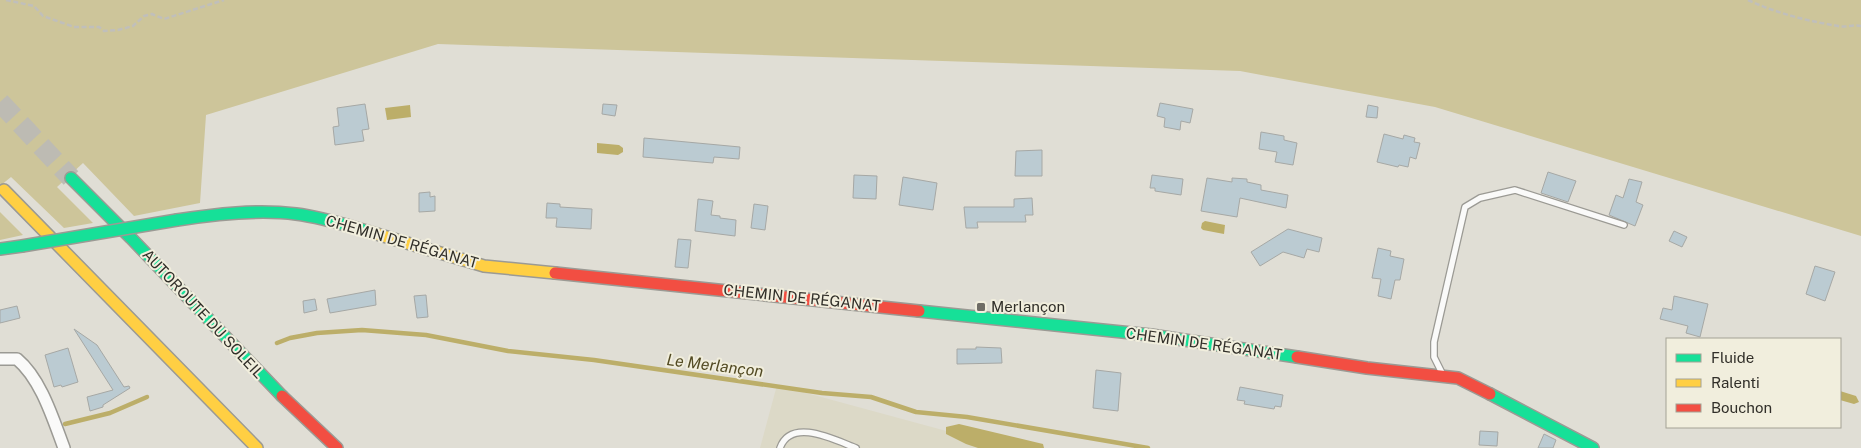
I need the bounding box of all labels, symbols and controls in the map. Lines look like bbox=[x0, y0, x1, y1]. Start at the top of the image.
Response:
street label: CHEMIN DE RÉGANAT bbox=[324, 212, 480, 271]
street label: AUTOROUTE DU SOLEIL bbox=[139, 246, 268, 382]
street label: CHEMIN DE RÉGANAT bbox=[723, 281, 881, 314]
place label: Merlançon bbox=[991, 298, 1065, 315]
marker: Merlançon bbox=[975, 301, 987, 313]
street label: CHEMIN DE RÉGANAT bbox=[1125, 324, 1283, 363]
legend bbox=[1666, 338, 1841, 428]
text: Fluide bbox=[1711, 349, 1754, 366]
water label: Le Merlançon bbox=[665, 350, 765, 381]
text: Ralenti bbox=[1711, 374, 1760, 391]
text: Bouchon bbox=[1711, 399, 1772, 416]

